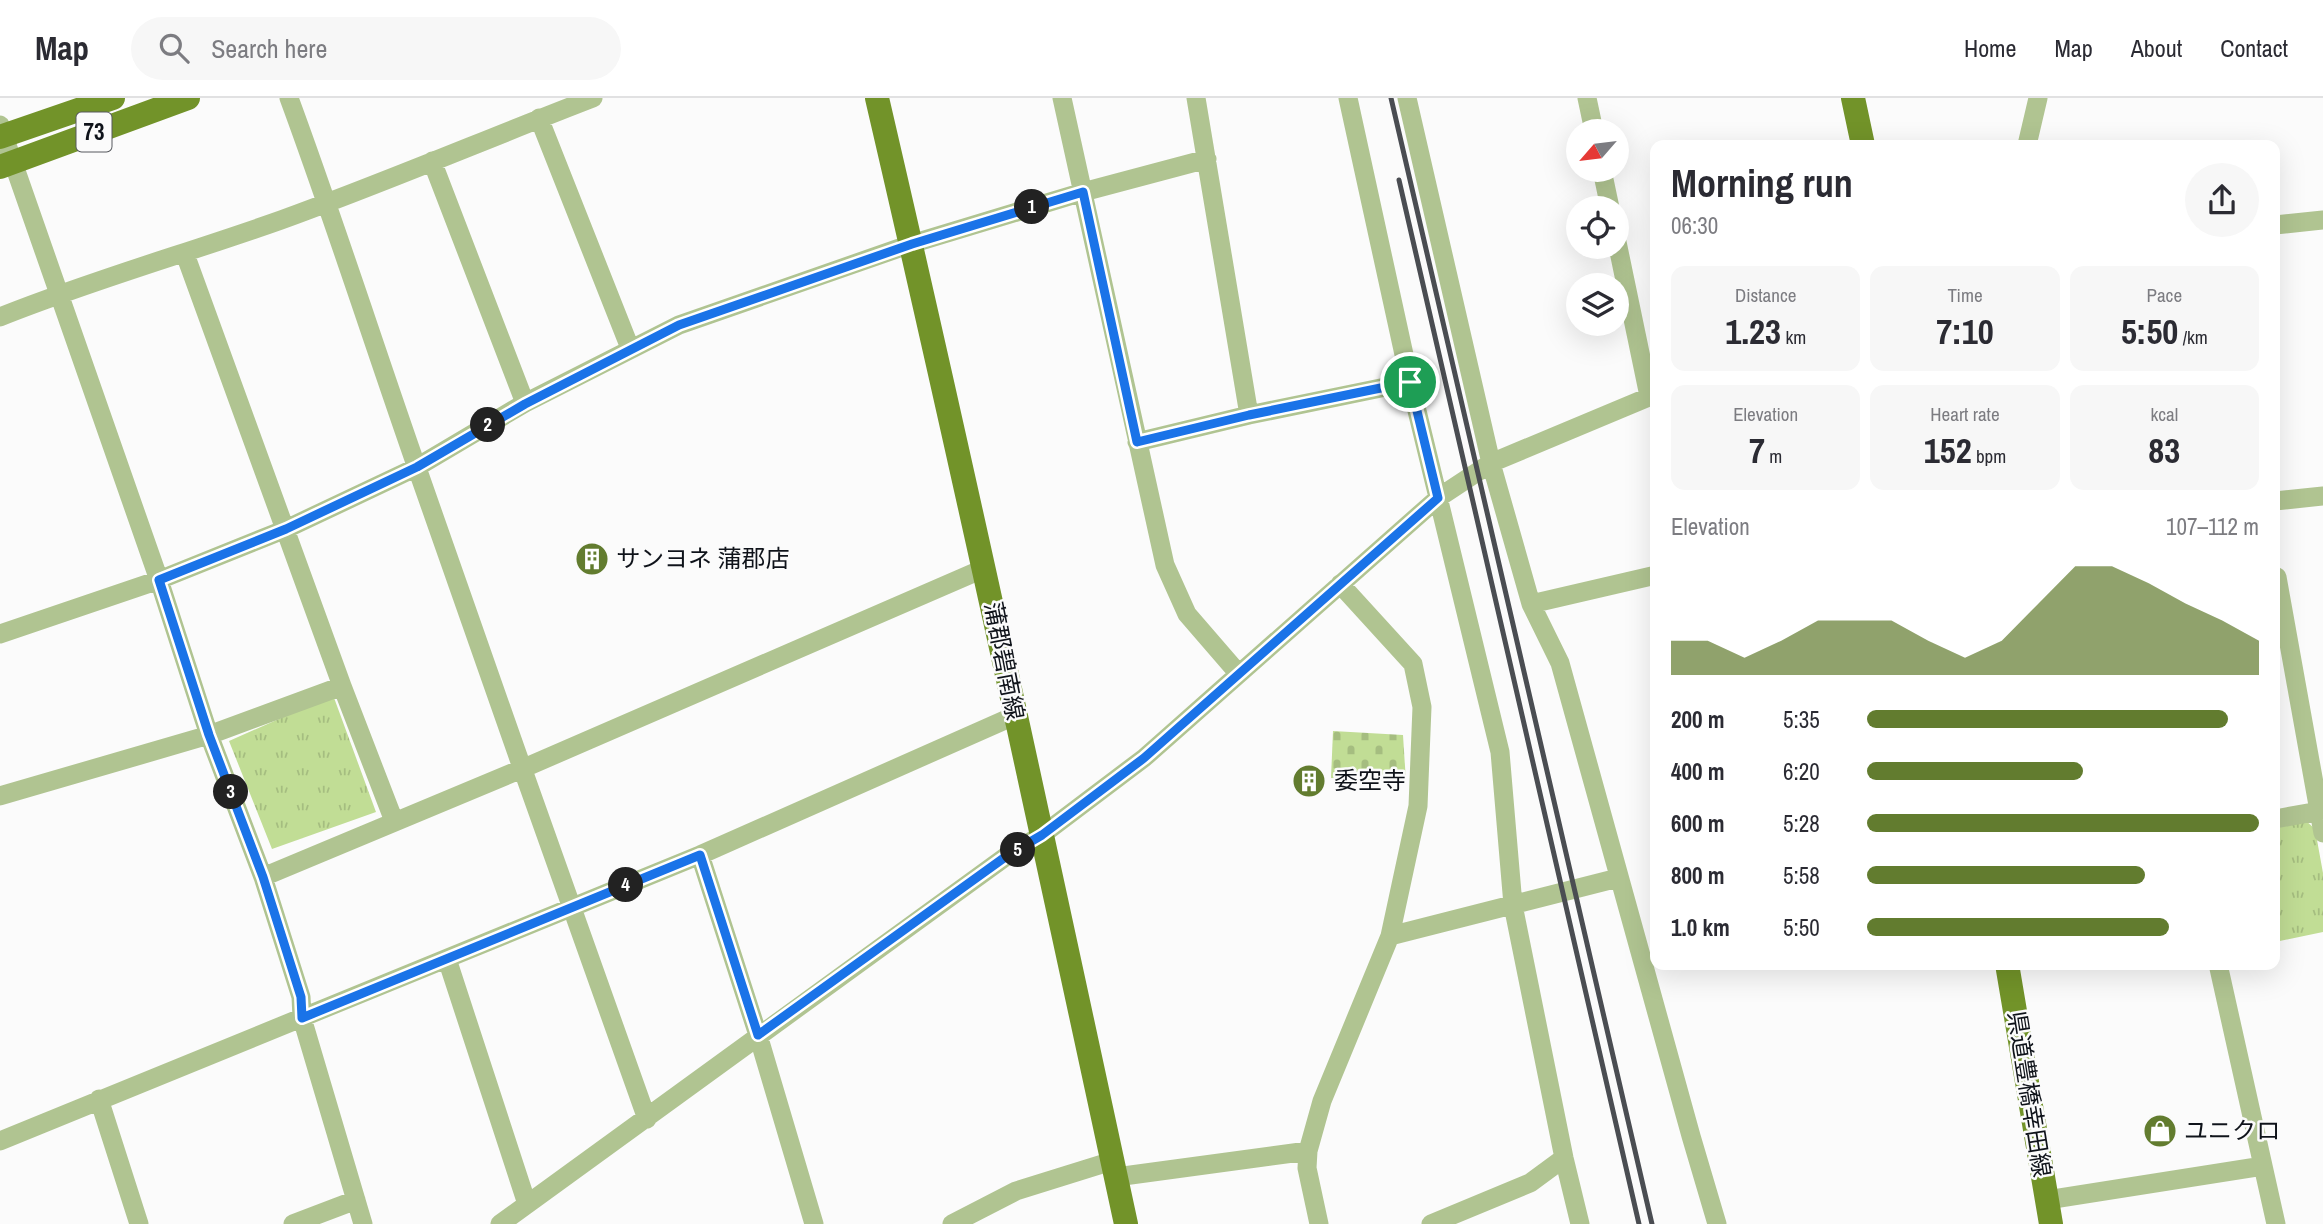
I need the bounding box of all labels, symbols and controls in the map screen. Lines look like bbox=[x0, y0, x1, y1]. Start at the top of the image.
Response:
search box bbox=[131, 17, 621, 80]
text: Map bbox=[35, 26, 89, 70]
icon: search bbox=[155, 29, 193, 67]
text: Search here bbox=[211, 31, 327, 66]
text: Home bbox=[1964, 32, 2016, 64]
text: Map bbox=[2054, 32, 2093, 64]
text: About bbox=[2131, 32, 2182, 64]
text: Contact bbox=[2220, 32, 2288, 64]
road number: 73 bbox=[76, 112, 112, 152]
north arrow bbox=[1566, 119, 1629, 182]
map controls bbox=[1566, 119, 1629, 336]
text: Morning run bbox=[1671, 158, 1853, 209]
button: share bbox=[2185, 163, 2259, 237]
pin: 1 bbox=[1014, 190, 1050, 224]
text: 1 bbox=[1027, 193, 1036, 219]
button: locate bbox=[1566, 196, 1629, 259]
text: 06:30 bbox=[1671, 210, 1718, 241]
button: layers bbox=[1566, 273, 1629, 336]
text: Distance bbox=[1735, 282, 1796, 308]
text: Time bbox=[1947, 282, 1983, 308]
text: Pace bbox=[2147, 282, 2182, 308]
text: 1.23 bbox=[1725, 308, 1781, 355]
text: 7:10 bbox=[1936, 308, 1994, 355]
text: 5:50 bbox=[2121, 308, 2178, 355]
text: km bbox=[1781, 324, 1806, 350]
text: /km bbox=[2178, 324, 2208, 350]
pin bbox=[1380, 352, 1440, 412]
icon: arrive bbox=[1391, 363, 1429, 401]
text: Elevation bbox=[1733, 401, 1798, 427]
text: Heart rate bbox=[1930, 401, 2000, 427]
text: kcal bbox=[2150, 401, 2178, 427]
pin: 2 bbox=[470, 408, 505, 442]
text: 2 bbox=[483, 411, 492, 437]
text: 7 bbox=[1749, 427, 1765, 474]
text: 152 bbox=[1924, 427, 1972, 474]
text: 83 bbox=[2148, 427, 2180, 474]
text: m bbox=[1765, 443, 1782, 469]
text: bpm bbox=[1972, 443, 2006, 469]
text: Elevation bbox=[1671, 511, 1750, 542]
text: 107–112 m bbox=[2166, 511, 2259, 542]
building icon: サンヨネ 蒲郡店 bbox=[573, 540, 611, 578]
place label: サンヨネ 蒲郡店 bbox=[616, 542, 789, 574]
street label: 蒲郡碧南線 bbox=[978, 599, 1032, 723]
text: 200 m bbox=[1671, 704, 1724, 735]
text: 5:35 bbox=[1783, 704, 1820, 735]
text: 400 m bbox=[1671, 756, 1724, 787]
text: 6:20 bbox=[1783, 756, 1820, 787]
building icon: 委空寺 bbox=[1290, 762, 1328, 800]
place label: 委空寺 bbox=[1334, 764, 1406, 796]
pin: 3 bbox=[214, 774, 248, 810]
text: 3 bbox=[226, 778, 235, 804]
text: 600 m bbox=[1671, 808, 1724, 839]
text: 5:28 bbox=[1783, 808, 1820, 839]
pin: 5 bbox=[1000, 832, 1036, 868]
text: 5 bbox=[1013, 836, 1022, 862]
text: 800 m bbox=[1671, 860, 1724, 891]
text: 5:58 bbox=[1783, 860, 1820, 891]
pin: 4 bbox=[608, 868, 644, 902]
text: 4 bbox=[621, 871, 630, 897]
text: 1.0 km bbox=[1671, 912, 1730, 943]
text: 5:50 bbox=[1783, 912, 1820, 943]
street label: 県道豊橋幸田線 bbox=[2001, 1008, 2059, 1179]
shop icon: ユニクロ bbox=[2141, 1112, 2179, 1150]
place label: ユニクロ bbox=[2184, 1114, 2280, 1146]

